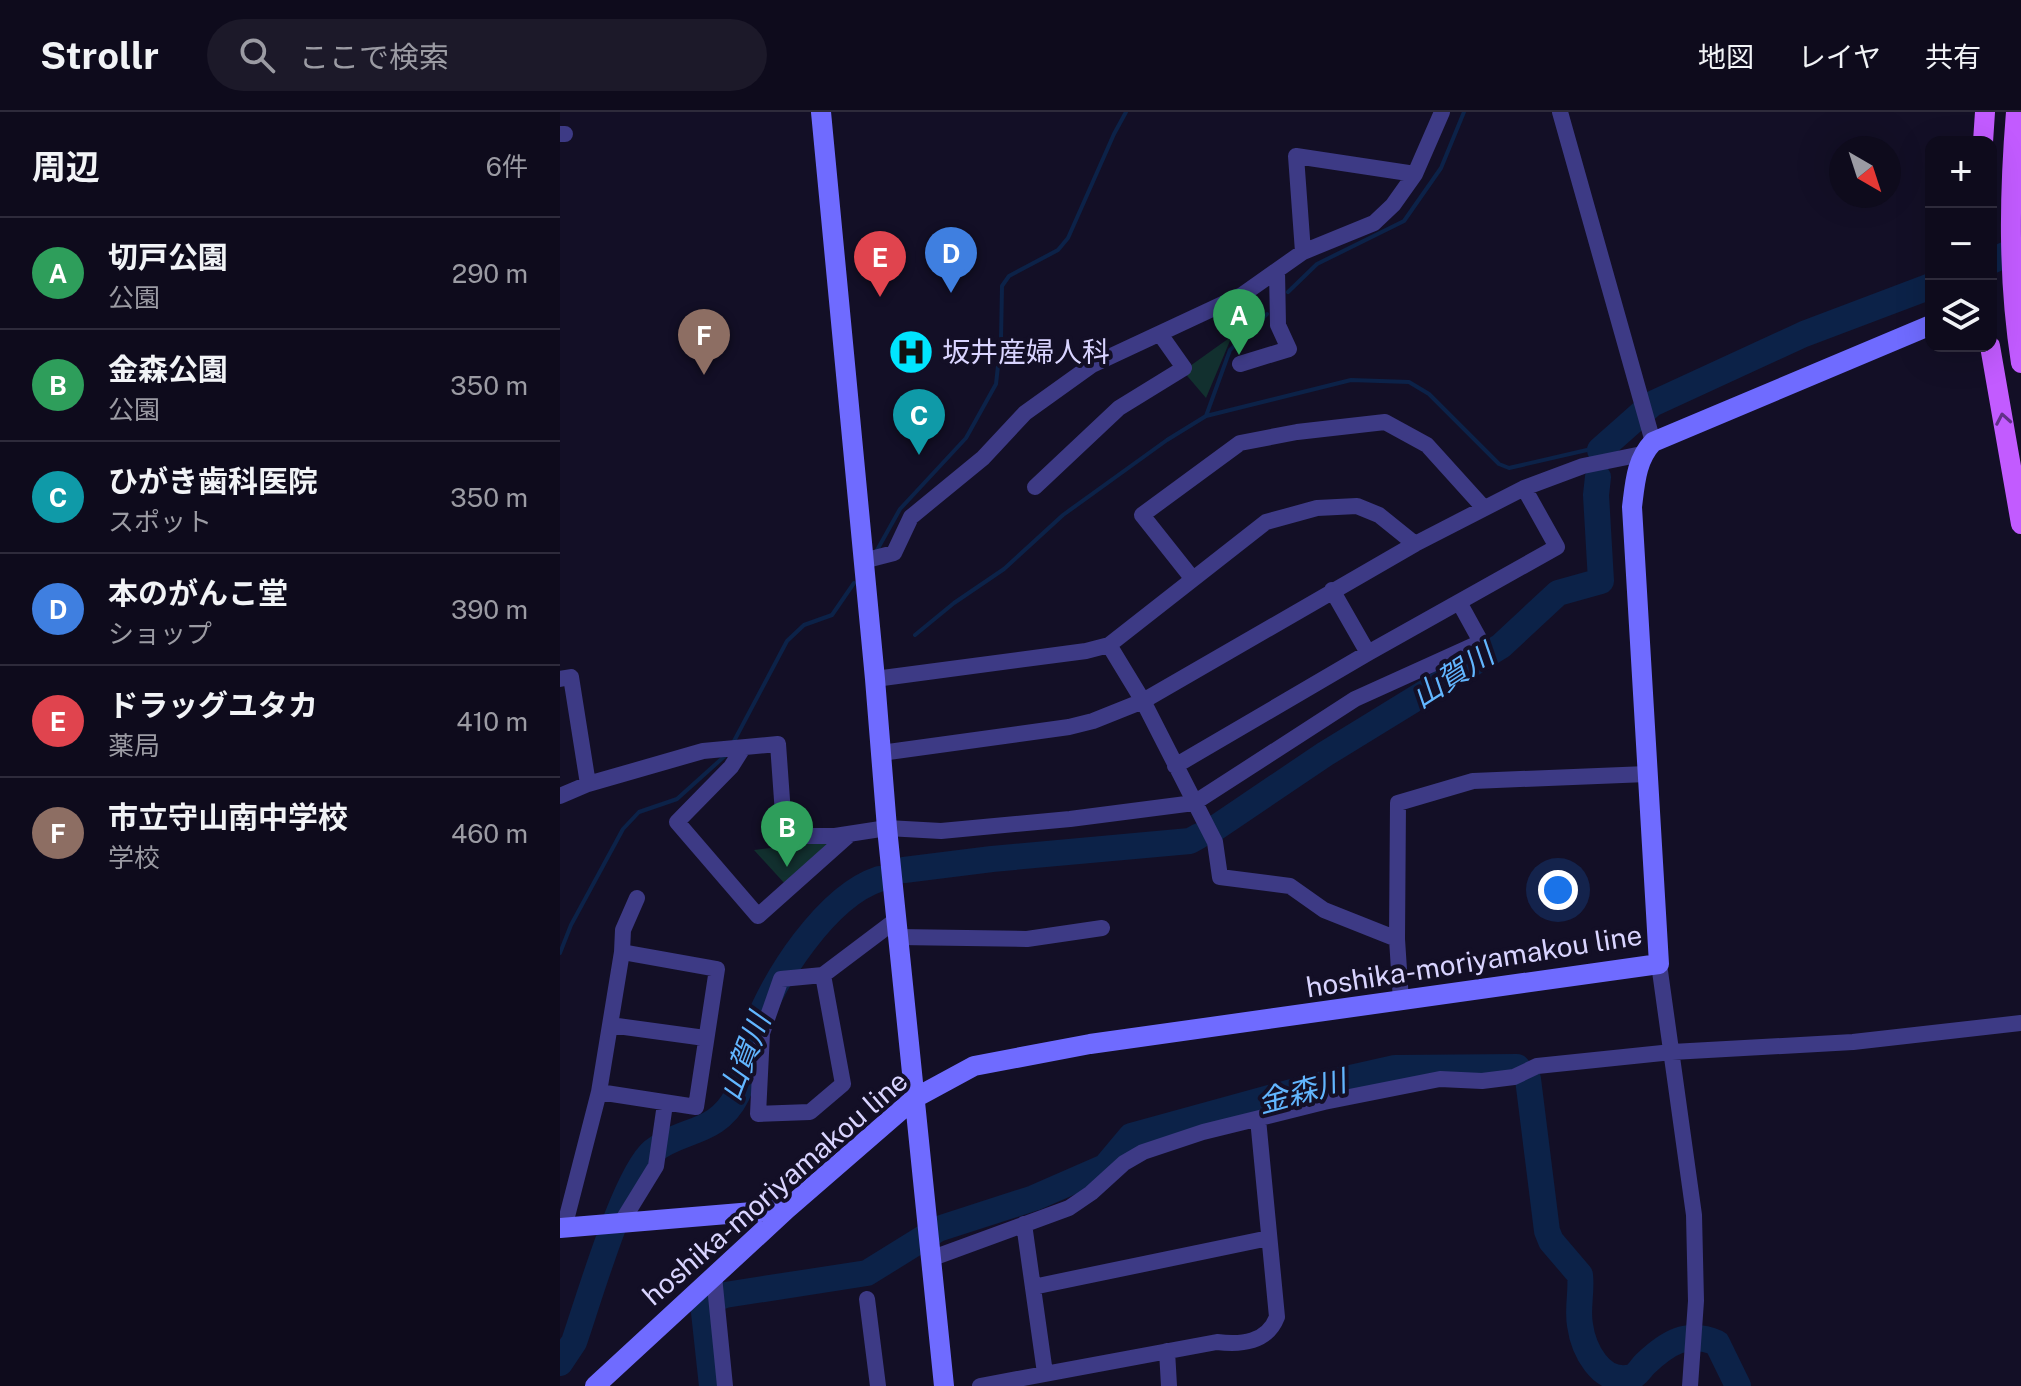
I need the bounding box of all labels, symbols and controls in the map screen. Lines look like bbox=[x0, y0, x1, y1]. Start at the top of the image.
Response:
search box bbox=[207, 19, 767, 91]
text: Strollr bbox=[40, 33, 159, 78]
icon: search bbox=[235, 33, 279, 77]
text: ここで検索 bbox=[299, 39, 449, 75]
text: 地図 bbox=[1698, 40, 1754, 73]
text: レイヤ bbox=[1798, 40, 1881, 73]
text: 共有 bbox=[1925, 40, 1981, 73]
north arrow bbox=[1829, 136, 1901, 208]
map controls bbox=[1925, 136, 1997, 352]
button: + bbox=[1925, 136, 1997, 208]
text: 周辺 bbox=[32, 147, 100, 187]
text: 6件 bbox=[486, 151, 528, 182]
button: − bbox=[1925, 208, 1997, 280]
pin: D bbox=[925, 227, 977, 293]
pin: E bbox=[854, 231, 906, 297]
text: 切戸公園 bbox=[108, 239, 228, 275]
text: A bbox=[49, 258, 67, 289]
text: 290 m bbox=[452, 258, 528, 289]
button: layers bbox=[1925, 280, 1997, 352]
text: 公園 bbox=[108, 282, 160, 313]
pin: A bbox=[1213, 289, 1265, 355]
pin: F bbox=[678, 309, 730, 375]
hospital icon: 坂井産婦人科 bbox=[887, 328, 935, 376]
place label: 坂井産婦人科 bbox=[942, 335, 1110, 368]
text: 金森公園 bbox=[108, 351, 228, 387]
text: B bbox=[49, 370, 67, 401]
text: 350 m bbox=[450, 370, 528, 401]
pin: C bbox=[893, 389, 945, 455]
text: 公園 bbox=[108, 394, 160, 425]
one-way arrow bbox=[1995, 413, 2012, 426]
text: ひがき歯科医院 bbox=[108, 463, 318, 499]
text: C bbox=[49, 482, 67, 513]
text: 350 m bbox=[450, 482, 528, 513]
text: スポット bbox=[108, 506, 212, 537]
text: 本のがんこ堂 bbox=[108, 575, 288, 611]
text: D bbox=[49, 594, 67, 625]
text: 390 m bbox=[451, 594, 528, 625]
text: ショップ bbox=[108, 618, 212, 649]
water label: 山賀川 bbox=[1405, 634, 1503, 715]
text: ドラッグユタカ bbox=[108, 687, 318, 723]
text: E bbox=[50, 706, 66, 737]
text: 410 m bbox=[456, 706, 528, 737]
text: 薬局 bbox=[108, 730, 160, 761]
text: 市立守山南中学校 bbox=[108, 799, 348, 835]
pin: B bbox=[761, 801, 813, 867]
text: F bbox=[50, 818, 66, 849]
text: 460 m bbox=[451, 818, 528, 849]
text: 学校 bbox=[108, 842, 160, 873]
your location bbox=[1538, 870, 1578, 910]
street label: hoshika-moriyamakou line bbox=[1304, 918, 1644, 1003]
water label: 山賀川 bbox=[711, 1005, 778, 1105]
water label: 金森川 bbox=[1254, 1061, 1353, 1120]
street label: hoshika-moriyamakou line bbox=[636, 1064, 914, 1312]

